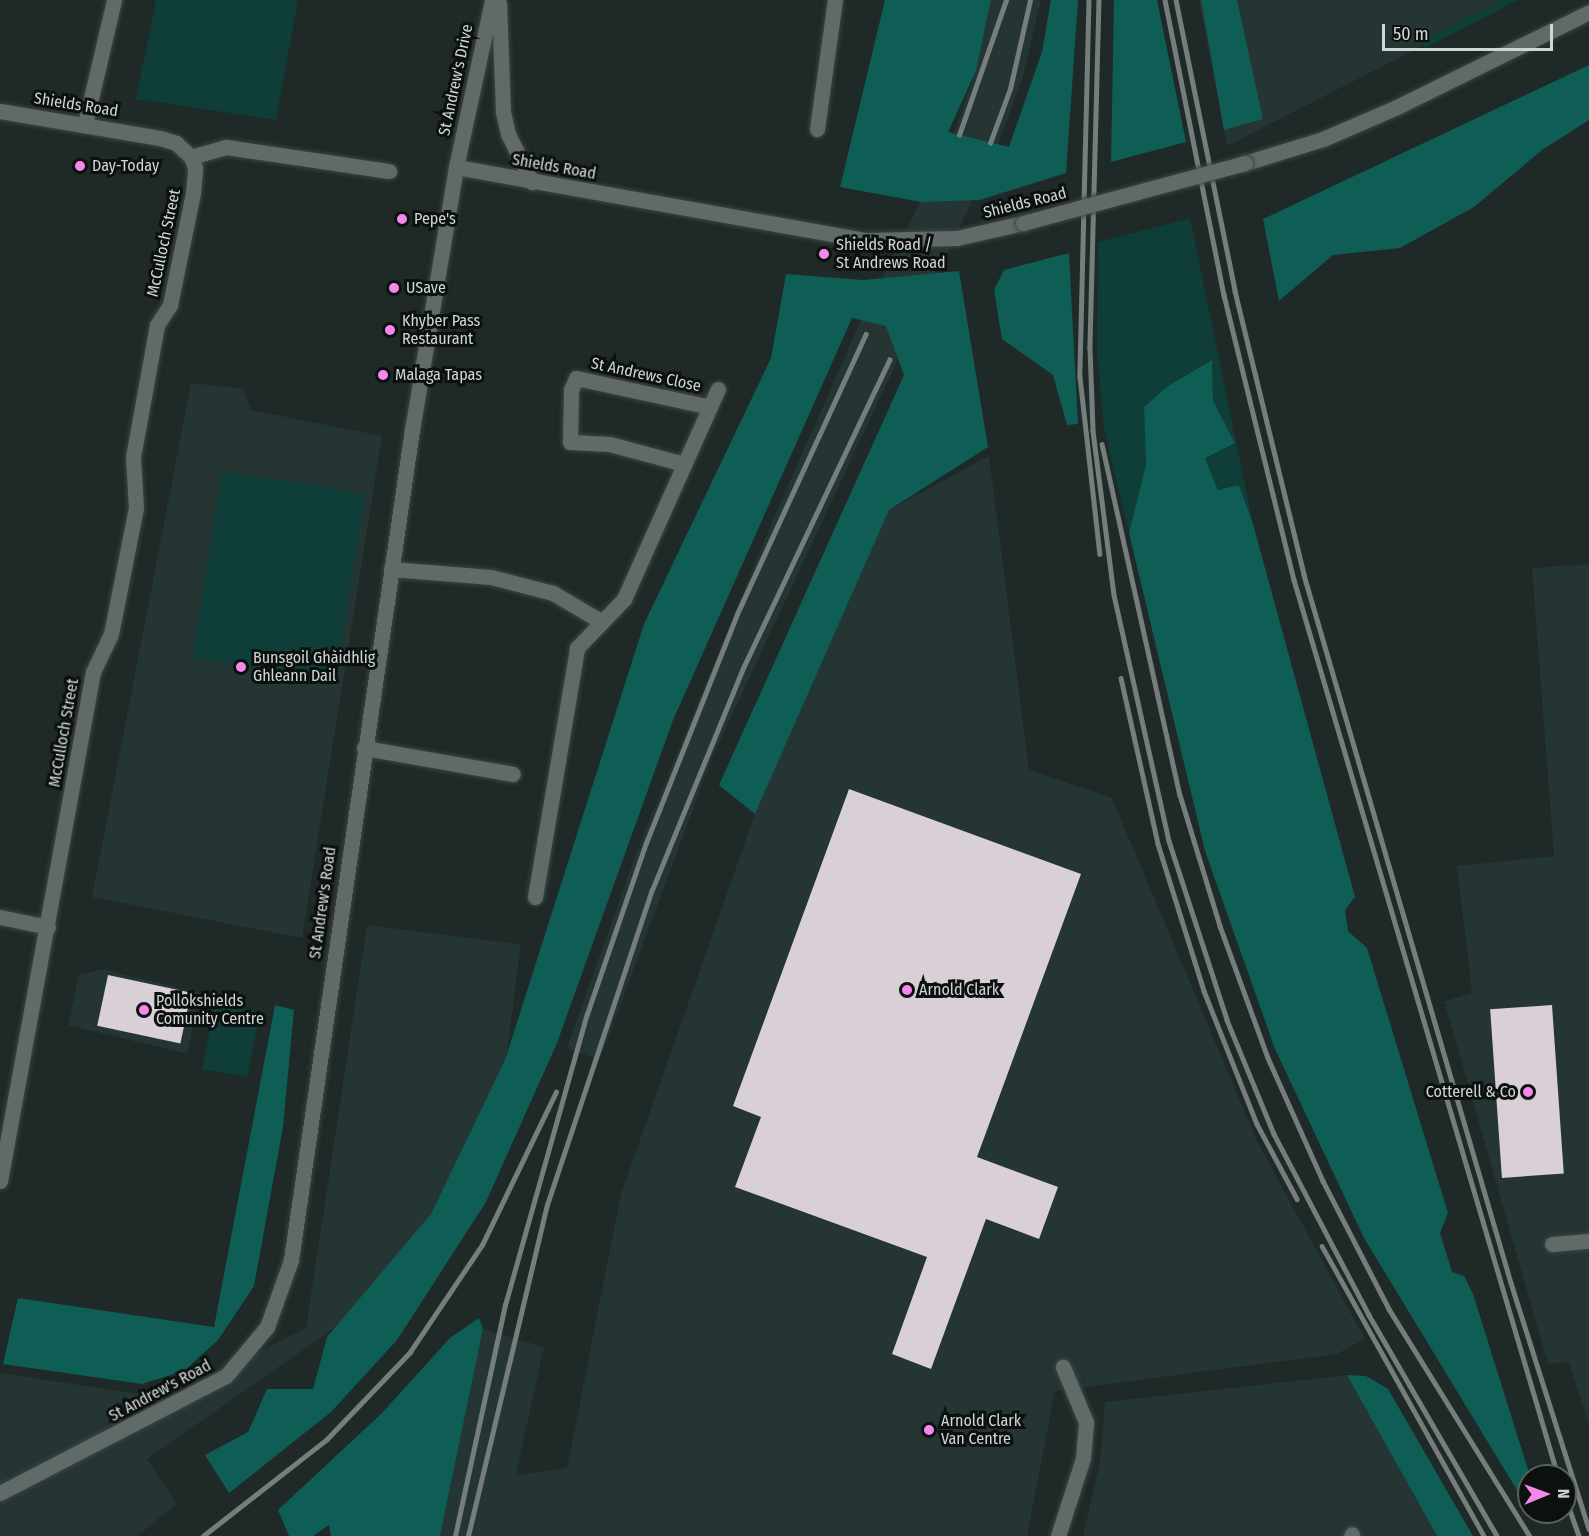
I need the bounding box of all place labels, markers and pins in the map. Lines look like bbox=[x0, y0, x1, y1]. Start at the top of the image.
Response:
place label: Day-Today bbox=[92, 156, 159, 176]
marker: Day-Today bbox=[73, 159, 87, 173]
place label: Pepe's bbox=[414, 209, 456, 229]
marker: Pepe's bbox=[395, 212, 409, 226]
place label: Shields Road / St Andrews Road bbox=[836, 235, 946, 273]
marker: Shields Road / St Andrews Road bbox=[817, 247, 831, 261]
place label: USave bbox=[406, 278, 446, 298]
marker: USave bbox=[387, 281, 401, 295]
place label: Khyber Pass Restaurant bbox=[402, 311, 480, 349]
marker: Khyber Pass Restaurant bbox=[383, 323, 397, 337]
place label: Malaga Tapas bbox=[395, 365, 482, 385]
marker: Malaga Tapas bbox=[376, 368, 390, 382]
place label: Bunsgoil Ghàidhlig Ghleann Dail bbox=[253, 648, 375, 686]
marker: Bunsgoil Ghàidhlig Ghleann Dail bbox=[234, 660, 248, 674]
place label: Arnold Clark bbox=[919, 980, 999, 1000]
marker: Arnold Clark bbox=[900, 983, 914, 997]
place label: Pollokshields Comunity Centre bbox=[156, 991, 264, 1029]
marker: Pollokshields Comunity Centre bbox=[137, 1003, 151, 1017]
place label: Cotterell & Co bbox=[1426, 1082, 1516, 1102]
marker: Cotterell & Co bbox=[1521, 1085, 1535, 1099]
place label: Arnold Clark Van Centre bbox=[941, 1411, 1021, 1449]
marker: Arnold Clark Van Centre bbox=[922, 1423, 936, 1437]

